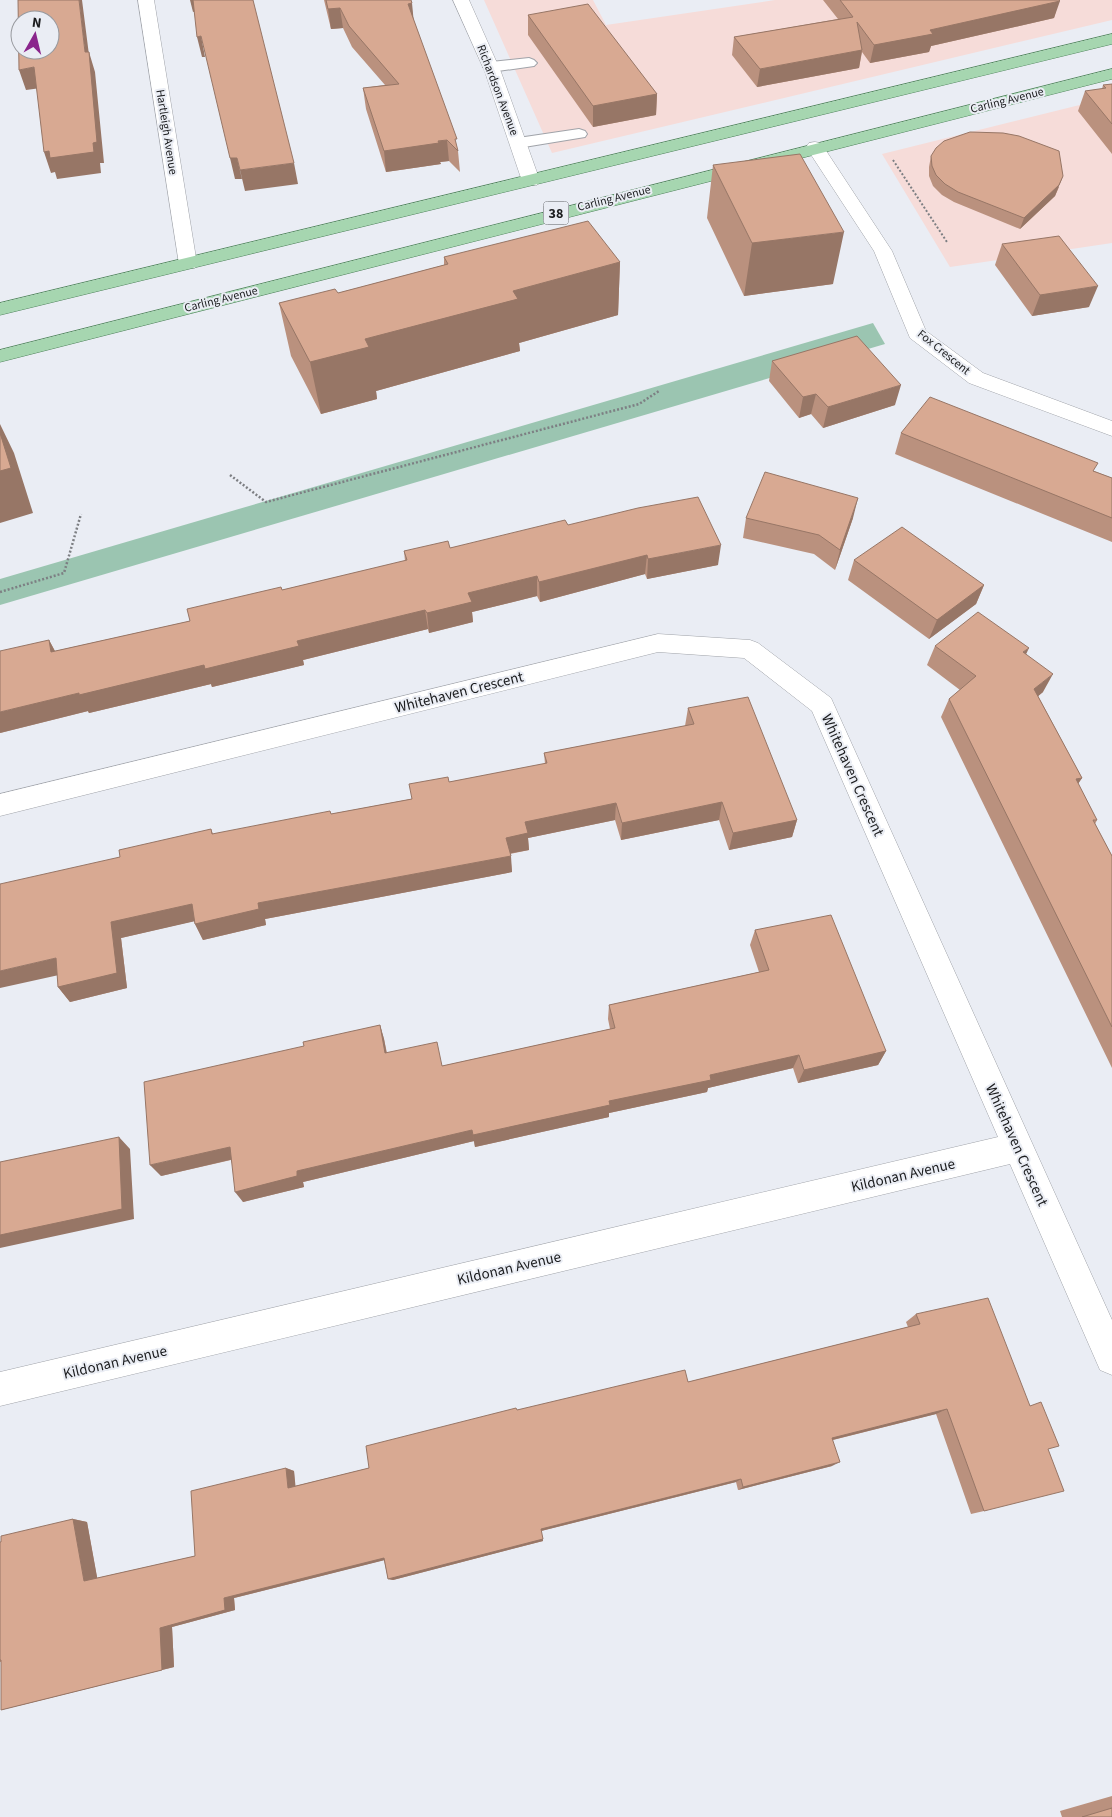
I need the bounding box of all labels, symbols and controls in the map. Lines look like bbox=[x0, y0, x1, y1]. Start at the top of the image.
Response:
north arrow bbox=[10, 10, 60, 60]
text: N bbox=[31, 13, 43, 34]
street label: Richardson Avenue bbox=[472, 42, 523, 138]
street label: Carling Avenue bbox=[969, 83, 1046, 118]
street label: Hartleigh Avenue bbox=[151, 88, 182, 176]
street label: Carling Avenue bbox=[576, 181, 653, 216]
road number: 38 bbox=[544, 202, 568, 224]
street label: Carling Avenue bbox=[183, 282, 260, 317]
street label: Fox Crescent bbox=[914, 326, 974, 379]
street label: Whitehaven Crescent bbox=[393, 666, 526, 719]
street label: Whitehaven Crescent bbox=[816, 711, 889, 840]
street label: Whitehaven Crescent bbox=[980, 1081, 1053, 1210]
street label: Kildonan Avenue bbox=[849, 1153, 957, 1198]
street label: Kildonan Avenue bbox=[455, 1246, 563, 1291]
street label: Kildonan Avenue bbox=[61, 1340, 169, 1385]

